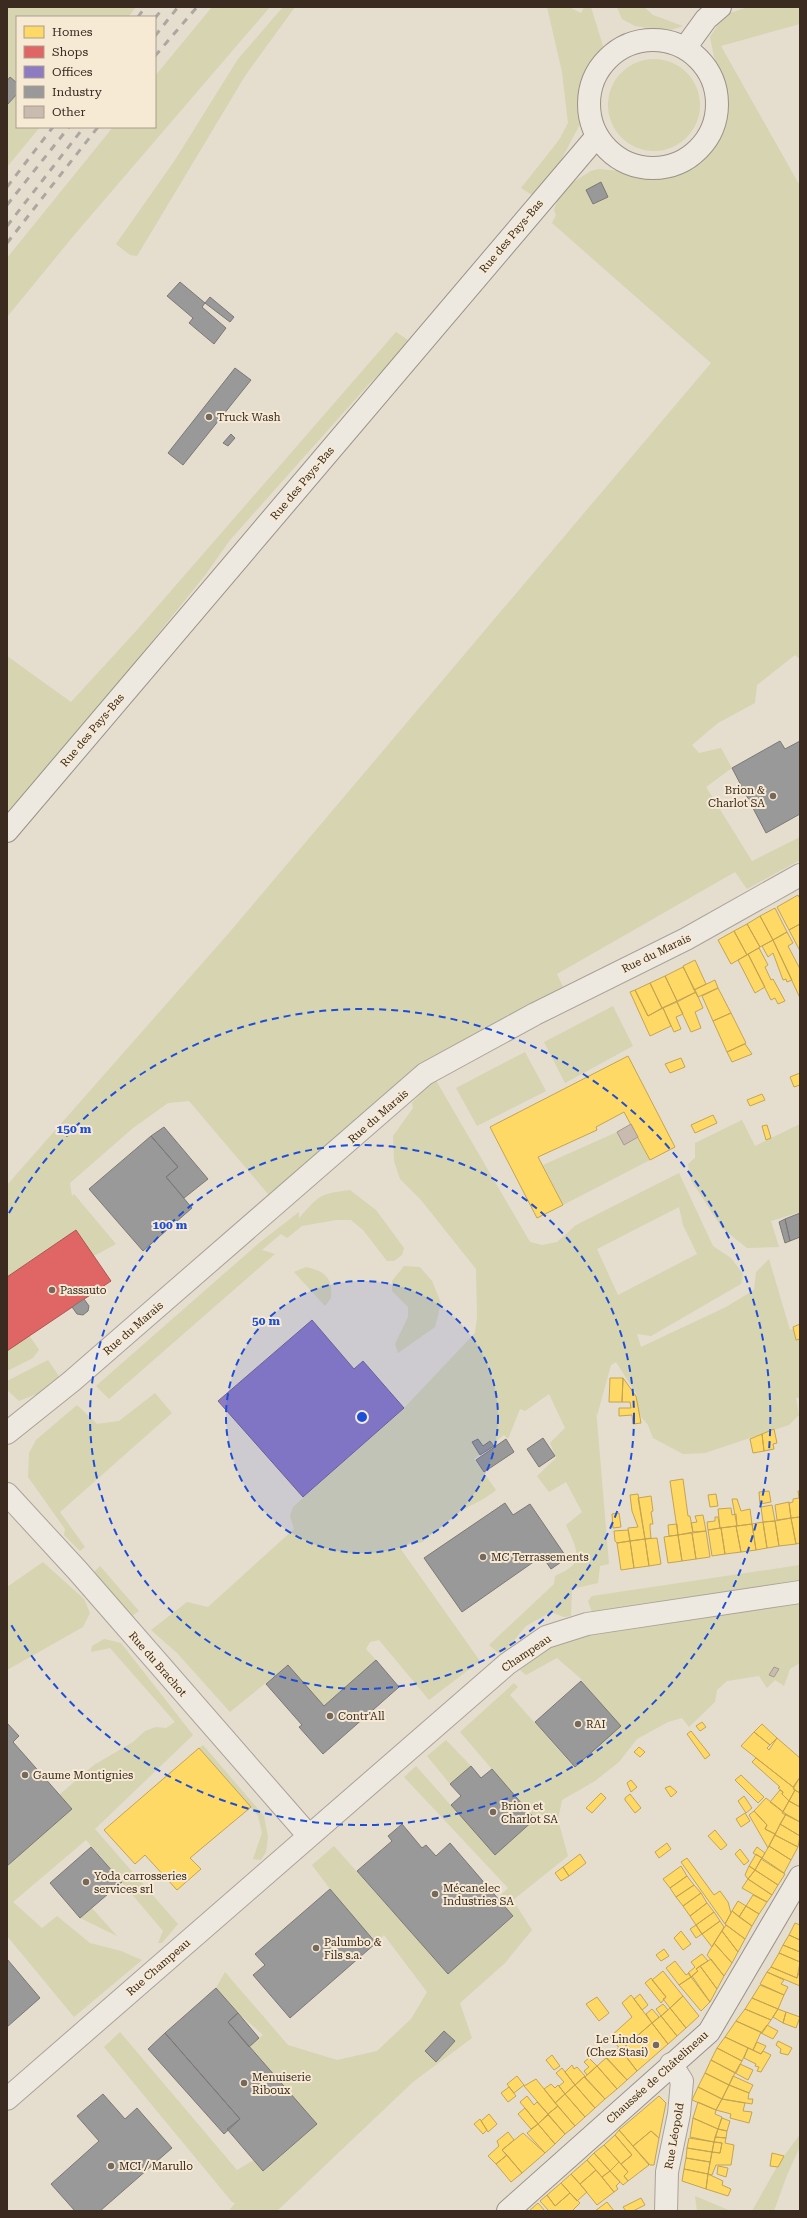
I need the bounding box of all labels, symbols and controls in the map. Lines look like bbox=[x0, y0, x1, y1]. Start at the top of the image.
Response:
legend bbox=[16, 16, 156, 128]
text: Homes bbox=[52, 25, 93, 39]
text: Shops bbox=[52, 45, 88, 59]
text: Offices bbox=[52, 65, 93, 79]
text: Industry bbox=[52, 85, 103, 99]
text: Other bbox=[52, 105, 85, 119]
street label: Rue des Pays-Bas bbox=[477, 197, 546, 276]
place label: Truck Wash bbox=[217, 411, 281, 424]
marker: Truck Wash bbox=[204, 412, 214, 422]
street label: Rue des Pays-Bas bbox=[268, 444, 337, 523]
street label: Rue des Pays-Bas bbox=[58, 691, 127, 770]
place label: Brion & Charlot SA bbox=[708, 784, 765, 810]
marker: Brion & Charlot SA bbox=[768, 791, 778, 801]
street label: Rue du Marais bbox=[620, 931, 693, 976]
street label: Rue du Marais bbox=[346, 1087, 411, 1146]
text: 150 m bbox=[57, 1122, 92, 1136]
text: 100 m bbox=[153, 1218, 188, 1232]
place label: Passauto bbox=[60, 1284, 107, 1297]
marker: Passauto bbox=[47, 1285, 57, 1295]
street label: Rue du Marais bbox=[101, 1299, 166, 1358]
text: 50 m bbox=[252, 1314, 280, 1328]
centre of rings bbox=[355, 1410, 369, 1424]
place label: MC Terrassements bbox=[491, 1551, 589, 1564]
marker: MC Terrassements bbox=[478, 1552, 488, 1562]
street label: Rue du Brachot bbox=[126, 1629, 189, 1699]
street label: Champeau bbox=[499, 1632, 554, 1675]
place label: Contr'All bbox=[338, 1710, 385, 1723]
marker: Contr'All bbox=[325, 1711, 335, 1721]
place label: RAI bbox=[586, 1718, 606, 1731]
marker: RAI bbox=[573, 1719, 583, 1729]
place label: Gaume Montignies bbox=[33, 1769, 133, 1782]
marker: Gaume Montignies bbox=[20, 1770, 30, 1780]
place label: Brion et Charlot SA bbox=[501, 1800, 558, 1826]
marker: Brion et Charlot SA bbox=[488, 1807, 498, 1817]
place label: Yoda carrosseries services srl bbox=[94, 1870, 187, 1896]
marker: Yoda carrosseries services srl bbox=[81, 1877, 91, 1887]
place label: Mécanelec Industries SA bbox=[443, 1882, 514, 1908]
marker: Mécanelec Industries SA bbox=[430, 1889, 440, 1899]
street label: Rue Champeau bbox=[124, 1936, 193, 1999]
place label: Palumbo & Fils s.a. bbox=[324, 1936, 382, 1962]
marker: Palumbo & Fils s.a. bbox=[311, 1943, 321, 1953]
street label: Chaussée de Châtelineau bbox=[604, 2028, 711, 2127]
place label: Le Lindos (Chez Stasi) bbox=[586, 2033, 648, 2059]
marker: Le Lindos (Chez Stasi) bbox=[651, 2040, 661, 2050]
place label: Menuiserie Riboux bbox=[252, 2071, 311, 2097]
marker: Menuiserie Riboux bbox=[239, 2078, 249, 2088]
street label: Rue Léopold bbox=[662, 2102, 687, 2170]
place label: MCI / Marullo bbox=[119, 2160, 193, 2173]
marker: MCI / Marullo bbox=[106, 2161, 116, 2171]

